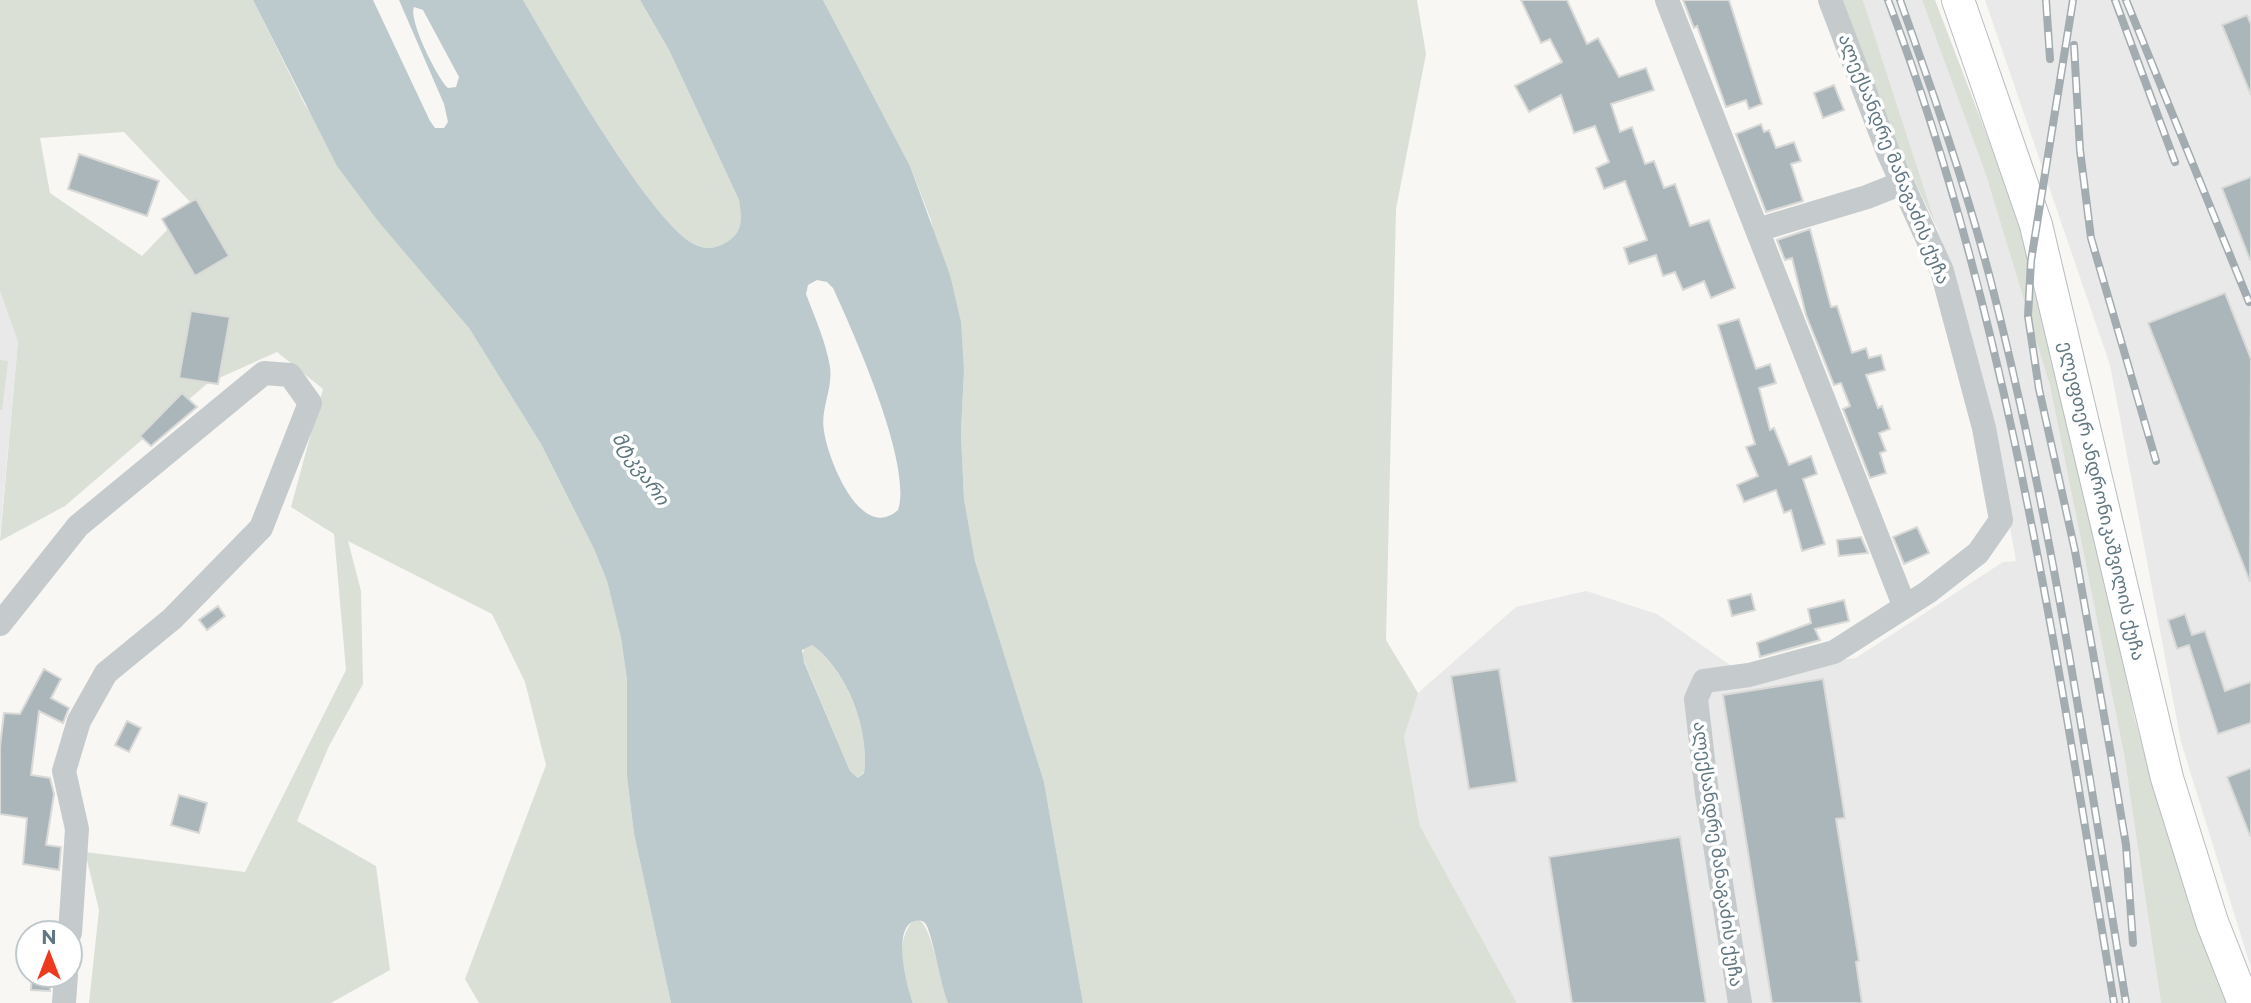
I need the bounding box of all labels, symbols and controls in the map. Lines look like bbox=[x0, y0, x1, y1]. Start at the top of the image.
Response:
street label: ალექსანდრე მანაგაძის ქუჩა bbox=[1834, 31, 1954, 287]
street label: ელეფთერ ანდრონიკაშვილის ქუჩა bbox=[2054, 339, 2150, 663]
water label: მტკვარი bbox=[607, 427, 675, 510]
street label: ალექსანდრე მანაგაძის ქუჩა bbox=[1688, 720, 1748, 988]
north arrow bbox=[14, 919, 84, 989]
text: N bbox=[41, 926, 57, 949]

